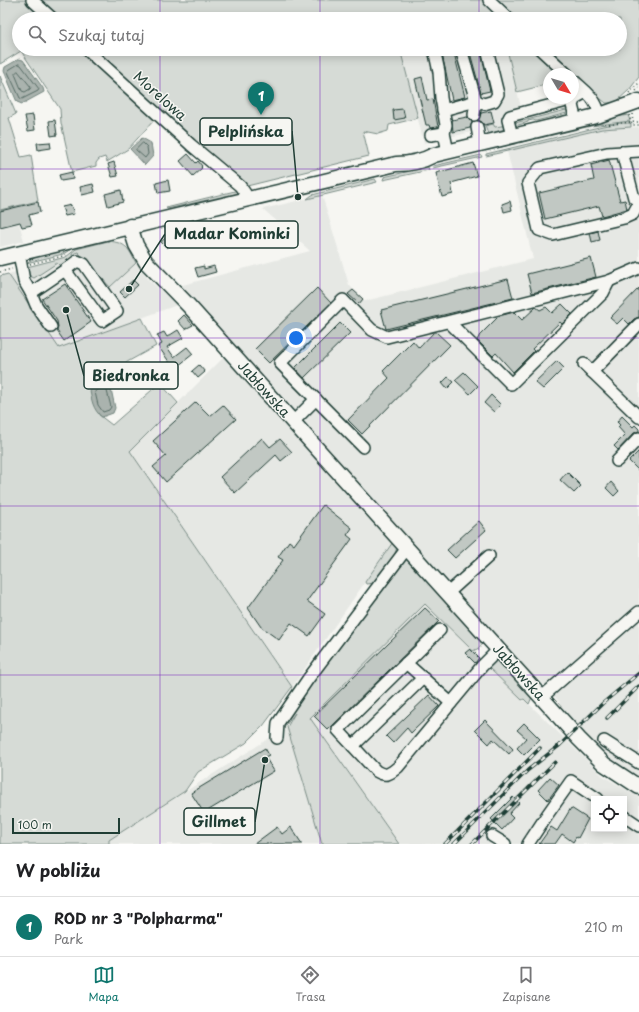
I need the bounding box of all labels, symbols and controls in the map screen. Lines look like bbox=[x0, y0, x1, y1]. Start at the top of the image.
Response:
search box bbox=[12, 12, 627, 56]
icon: search bbox=[26, 23, 48, 45]
text: Szukaj tutaj bbox=[58, 23, 145, 46]
street label: Morelowa bbox=[129, 66, 192, 126]
north arrow bbox=[543, 68, 579, 104]
pin: 1 bbox=[248, 82, 274, 115]
callout: Pelplińska bbox=[200, 118, 292, 145]
text: Pelplińska bbox=[208, 119, 284, 142]
callout: Madar Kominki bbox=[165, 221, 298, 248]
text: Madar Kominki bbox=[174, 221, 291, 244]
your location bbox=[286, 328, 306, 348]
street label: Jabłowska bbox=[233, 356, 296, 422]
callout: Biedronka bbox=[84, 362, 178, 389]
text: Biedronka bbox=[92, 363, 170, 386]
street label: Jabłowska bbox=[488, 639, 551, 705]
map controls bbox=[591, 796, 627, 832]
button: locate bbox=[591, 796, 627, 832]
callout: Gillmet bbox=[184, 808, 255, 835]
text: Gillmet bbox=[191, 809, 247, 832]
scale bar bbox=[12, 816, 120, 835]
text: 100 m bbox=[18, 816, 52, 833]
text: W pobliżu bbox=[16, 857, 101, 883]
text: ROD nr 3 "Polpharma" bbox=[54, 906, 223, 929]
text: 1 bbox=[26, 917, 32, 936]
text: 210 m bbox=[584, 917, 623, 936]
text: Park bbox=[54, 929, 83, 948]
tab: Mapa bbox=[88, 964, 119, 1005]
tab: Trasa bbox=[295, 964, 325, 1005]
tab: Zapisane bbox=[502, 964, 551, 1005]

